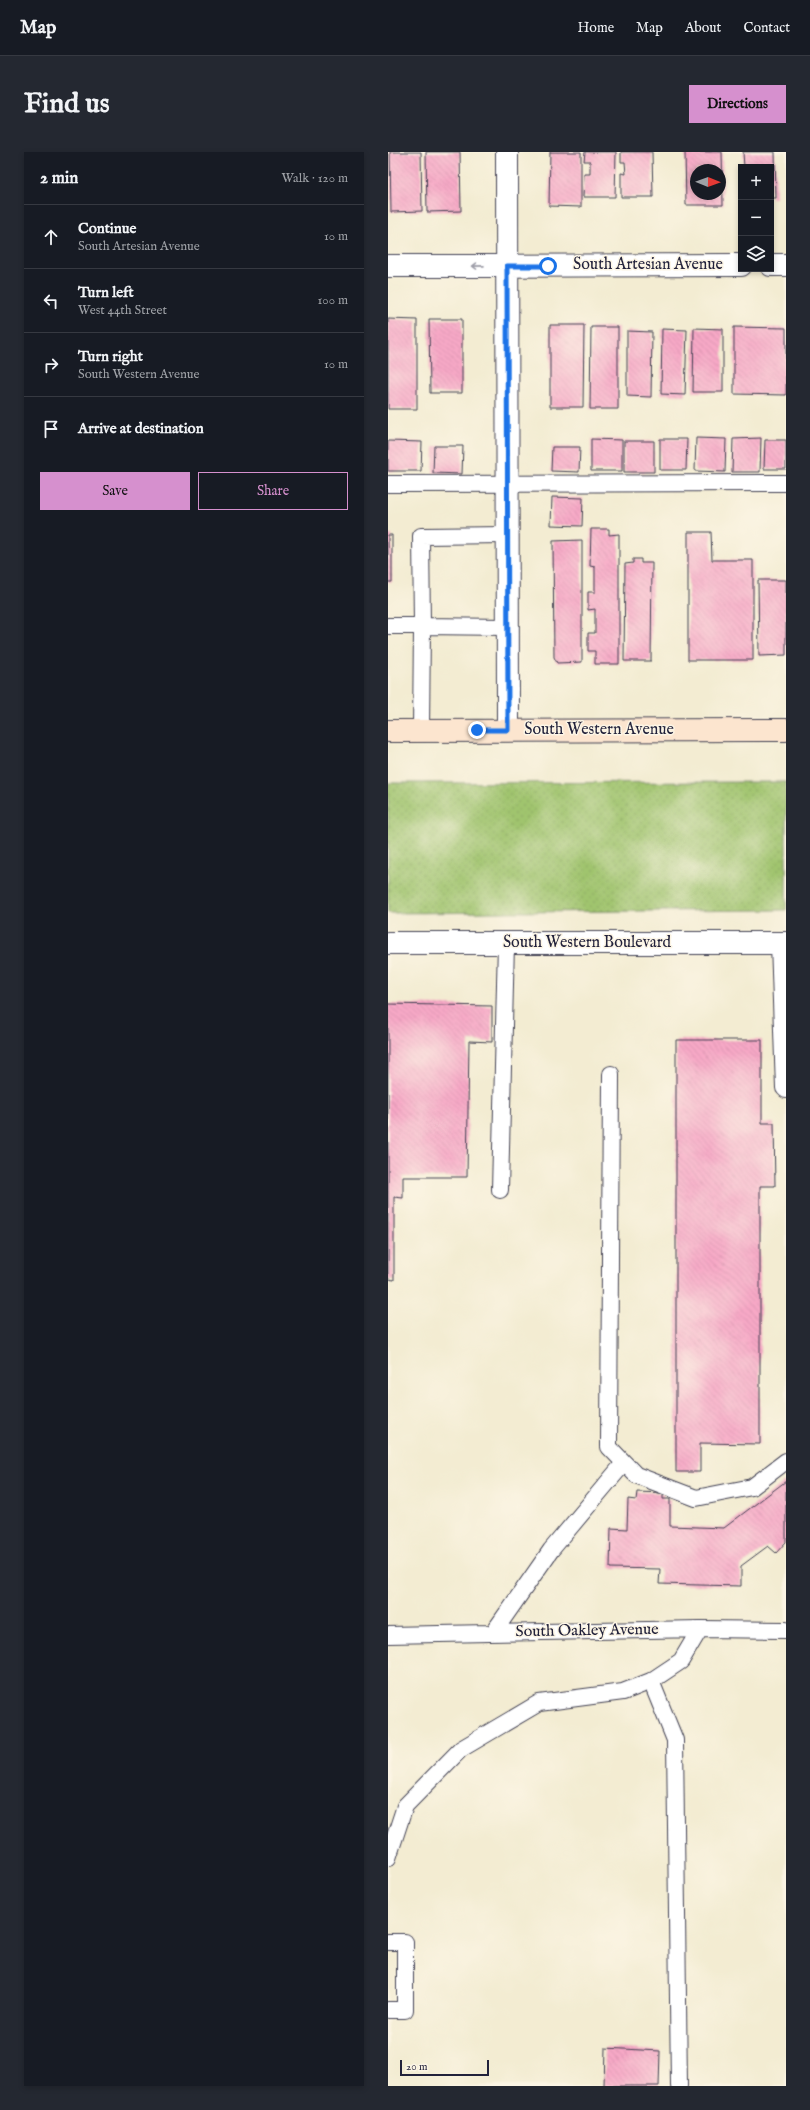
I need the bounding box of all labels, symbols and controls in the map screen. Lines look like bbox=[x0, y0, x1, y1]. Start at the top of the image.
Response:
text: Map bbox=[20, 16, 56, 40]
text: Home bbox=[578, 19, 614, 37]
text: Map bbox=[636, 19, 663, 37]
text: About bbox=[685, 19, 721, 37]
text: Contact bbox=[743, 19, 790, 37]
button: Directions bbox=[689, 85, 786, 123]
text: Find us bbox=[24, 87, 110, 122]
north arrow bbox=[690, 164, 726, 200]
map controls bbox=[738, 164, 774, 272]
button: + bbox=[738, 164, 774, 200]
text: 2 min bbox=[40, 168, 78, 189]
text: Walk · 120 m bbox=[282, 170, 348, 187]
button: − bbox=[738, 200, 774, 236]
text: Continue bbox=[78, 219, 136, 238]
icon: ahead bbox=[40, 226, 62, 248]
text: 10 m bbox=[324, 228, 348, 245]
button: layers bbox=[738, 236, 774, 272]
text: South Artesian Avenue bbox=[78, 238, 200, 255]
street label: South Artesian Avenue bbox=[573, 255, 723, 275]
route start bbox=[539, 257, 557, 275]
one-way arrow bbox=[472, 262, 485, 270]
text: Turn left bbox=[78, 283, 134, 302]
icon: left bbox=[40, 290, 62, 312]
text: 100 m bbox=[318, 292, 348, 309]
text: West 44th Street bbox=[78, 302, 167, 319]
text: Turn right bbox=[78, 347, 143, 366]
icon: right bbox=[40, 354, 62, 376]
text: 10 m bbox=[324, 356, 348, 373]
text: South Western Avenue bbox=[78, 366, 200, 383]
icon: arrive bbox=[40, 418, 62, 440]
text: Arrive at destination bbox=[78, 419, 204, 438]
button: Save bbox=[40, 472, 190, 510]
button: Share bbox=[198, 472, 348, 510]
street label: South Western Avenue bbox=[524, 720, 674, 740]
route end bbox=[468, 721, 486, 739]
street label: South Western Boulevard bbox=[503, 933, 672, 953]
street label: South Oakley Avenue bbox=[515, 1620, 659, 1642]
scale bar bbox=[400, 2058, 489, 2077]
text: 20 m bbox=[406, 2060, 427, 2074]

